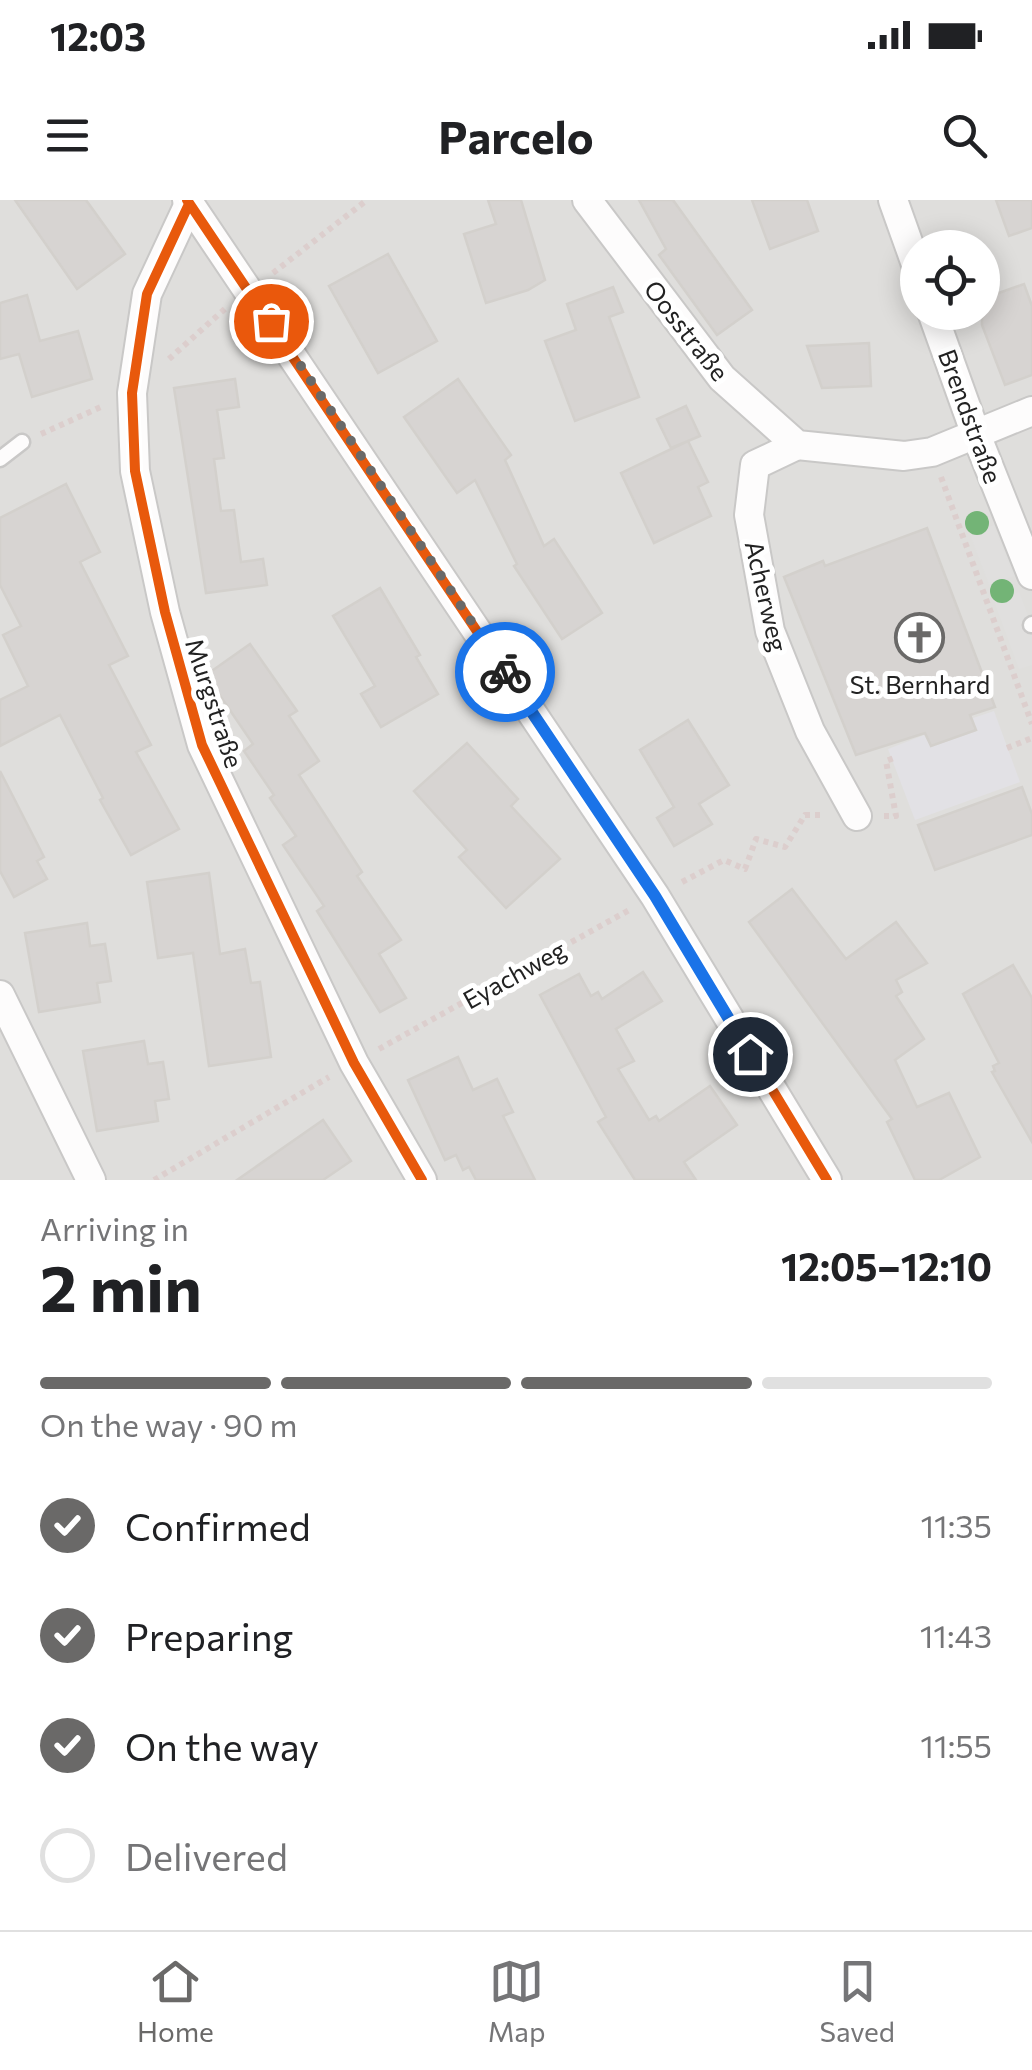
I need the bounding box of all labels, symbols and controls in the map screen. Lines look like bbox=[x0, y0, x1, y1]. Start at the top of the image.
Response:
text: 12:03 bbox=[50, 12, 146, 59]
icon: menu bbox=[40, 108, 95, 163]
text: Parcelo bbox=[438, 108, 594, 163]
icon: search bbox=[937, 108, 992, 163]
map controls bbox=[900, 230, 1000, 330]
button: locate bbox=[900, 230, 1000, 330]
street label: Oosstraße bbox=[638, 274, 736, 386]
pin bbox=[229, 279, 314, 364]
icon: bag bbox=[244, 294, 299, 349]
street label: Brendstraße bbox=[933, 345, 1009, 487]
street label: Acherweg bbox=[740, 538, 794, 655]
church icon: St. Bernhard bbox=[894, 612, 946, 664]
courier bbox=[455, 622, 555, 722]
street label: Murgstraße bbox=[180, 635, 250, 771]
icon: bike bbox=[478, 645, 533, 700]
place label: St. Bernhard bbox=[850, 669, 990, 699]
street label: Eyachweg bbox=[457, 933, 571, 1014]
pin bbox=[708, 1012, 793, 1097]
icon: home bbox=[723, 1027, 778, 1082]
text: Arriving in bbox=[40, 1208, 189, 1248]
text: 12:05–12:10 bbox=[781, 1242, 992, 1289]
text: 2 min bbox=[40, 1246, 202, 1325]
text: On the way · 90 m bbox=[40, 1404, 297, 1444]
icon: check bbox=[40, 1498, 95, 1553]
text: Confirmed bbox=[125, 1502, 311, 1549]
text: 11:35 bbox=[920, 1505, 992, 1545]
icon: check bbox=[40, 1608, 95, 1663]
text: Preparing bbox=[125, 1612, 293, 1659]
text: 11:43 bbox=[920, 1615, 992, 1655]
icon: check bbox=[40, 1718, 95, 1773]
text: On the way bbox=[125, 1722, 319, 1769]
text: 11:55 bbox=[920, 1725, 992, 1765]
text: Delivered bbox=[125, 1832, 288, 1879]
tab: Home bbox=[137, 1954, 214, 2048]
tab: Map bbox=[488, 1954, 546, 2048]
tab: Saved bbox=[819, 1954, 895, 2048]

